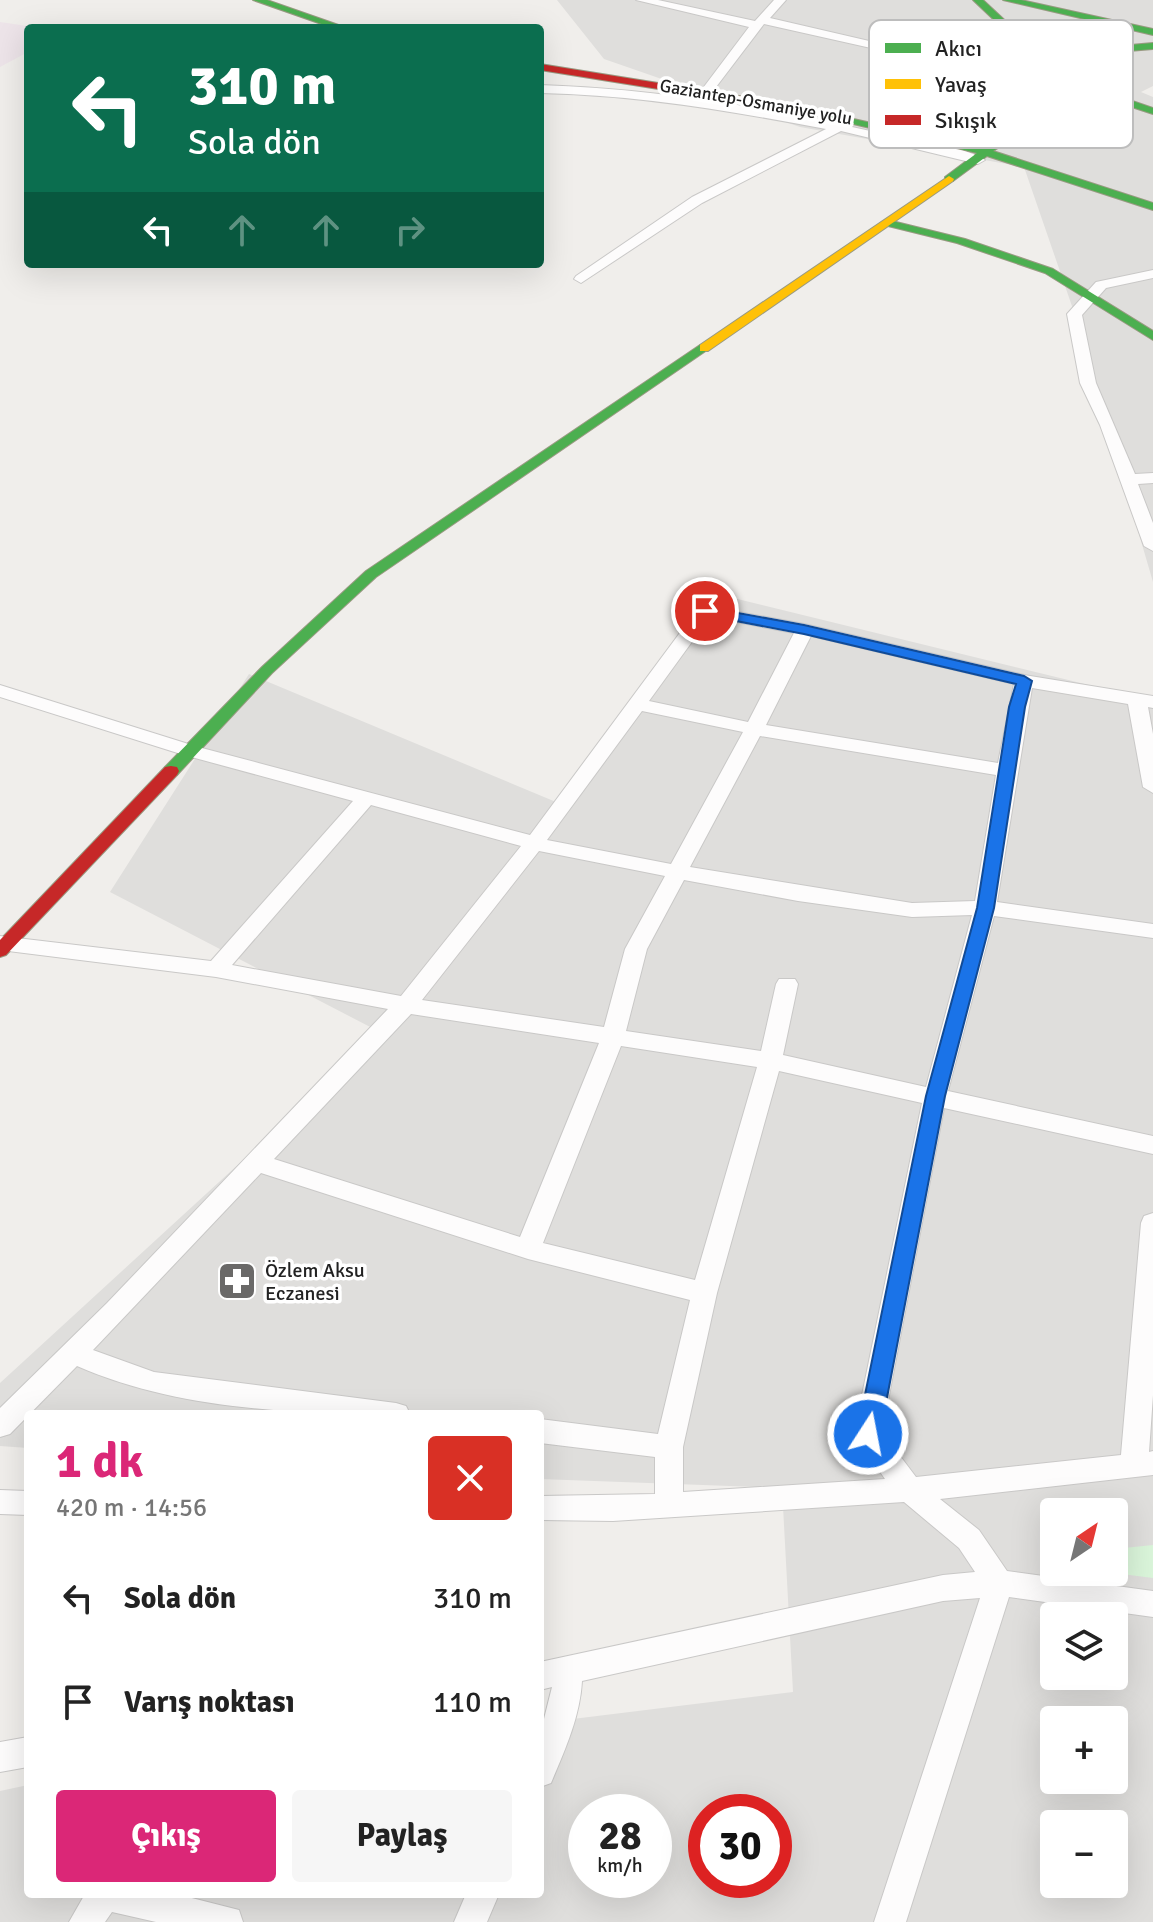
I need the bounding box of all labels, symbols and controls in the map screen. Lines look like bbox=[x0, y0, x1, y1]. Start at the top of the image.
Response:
legend bbox=[869, 20, 1133, 148]
text: Akıcı bbox=[935, 35, 982, 62]
text: 310 m bbox=[188, 51, 336, 120]
icon: left bbox=[56, 56, 160, 160]
text: Yavaş bbox=[935, 71, 987, 98]
street label: Gaziantep-Osmaniye yolu bbox=[658, 74, 854, 130]
text: Sıkışık bbox=[935, 107, 997, 134]
text: Sola dön bbox=[188, 120, 321, 165]
icon: left bbox=[136, 208, 180, 252]
icon: ahead bbox=[220, 208, 264, 252]
icon: ahead bbox=[304, 208, 348, 252]
icon: right bbox=[388, 208, 432, 252]
pin bbox=[671, 577, 739, 645]
icon: arrive bbox=[683, 589, 727, 633]
place label: Özlem Aksu Eczanesi bbox=[265, 1258, 365, 1306]
pharmacy icon: Özlem Aksu Eczanesi bbox=[216, 1260, 258, 1302]
position arrow bbox=[826, 1392, 910, 1476]
text: 1 dk bbox=[56, 1432, 143, 1491]
button: close bbox=[428, 1436, 512, 1520]
text: 420 m · 14:56 bbox=[56, 1492, 207, 1524]
north arrow bbox=[1040, 1498, 1128, 1586]
map controls bbox=[1040, 1498, 1128, 1898]
icon: left bbox=[56, 1576, 100, 1620]
text: Sola dön bbox=[124, 1580, 236, 1617]
text: 310 m bbox=[433, 1580, 512, 1617]
button: layers bbox=[1040, 1602, 1128, 1690]
icon: arrive bbox=[56, 1680, 100, 1724]
text: Varış noktası bbox=[124, 1684, 295, 1721]
text: 110 m bbox=[433, 1684, 512, 1721]
button: + bbox=[1040, 1706, 1128, 1794]
button: Çıkış bbox=[56, 1790, 276, 1882]
button: Paylaş bbox=[292, 1790, 512, 1882]
speed limit sign: 30 bbox=[688, 1794, 792, 1898]
button: − bbox=[1040, 1810, 1128, 1898]
text: 28 bbox=[598, 1811, 642, 1861]
text: km/h bbox=[597, 1853, 643, 1878]

